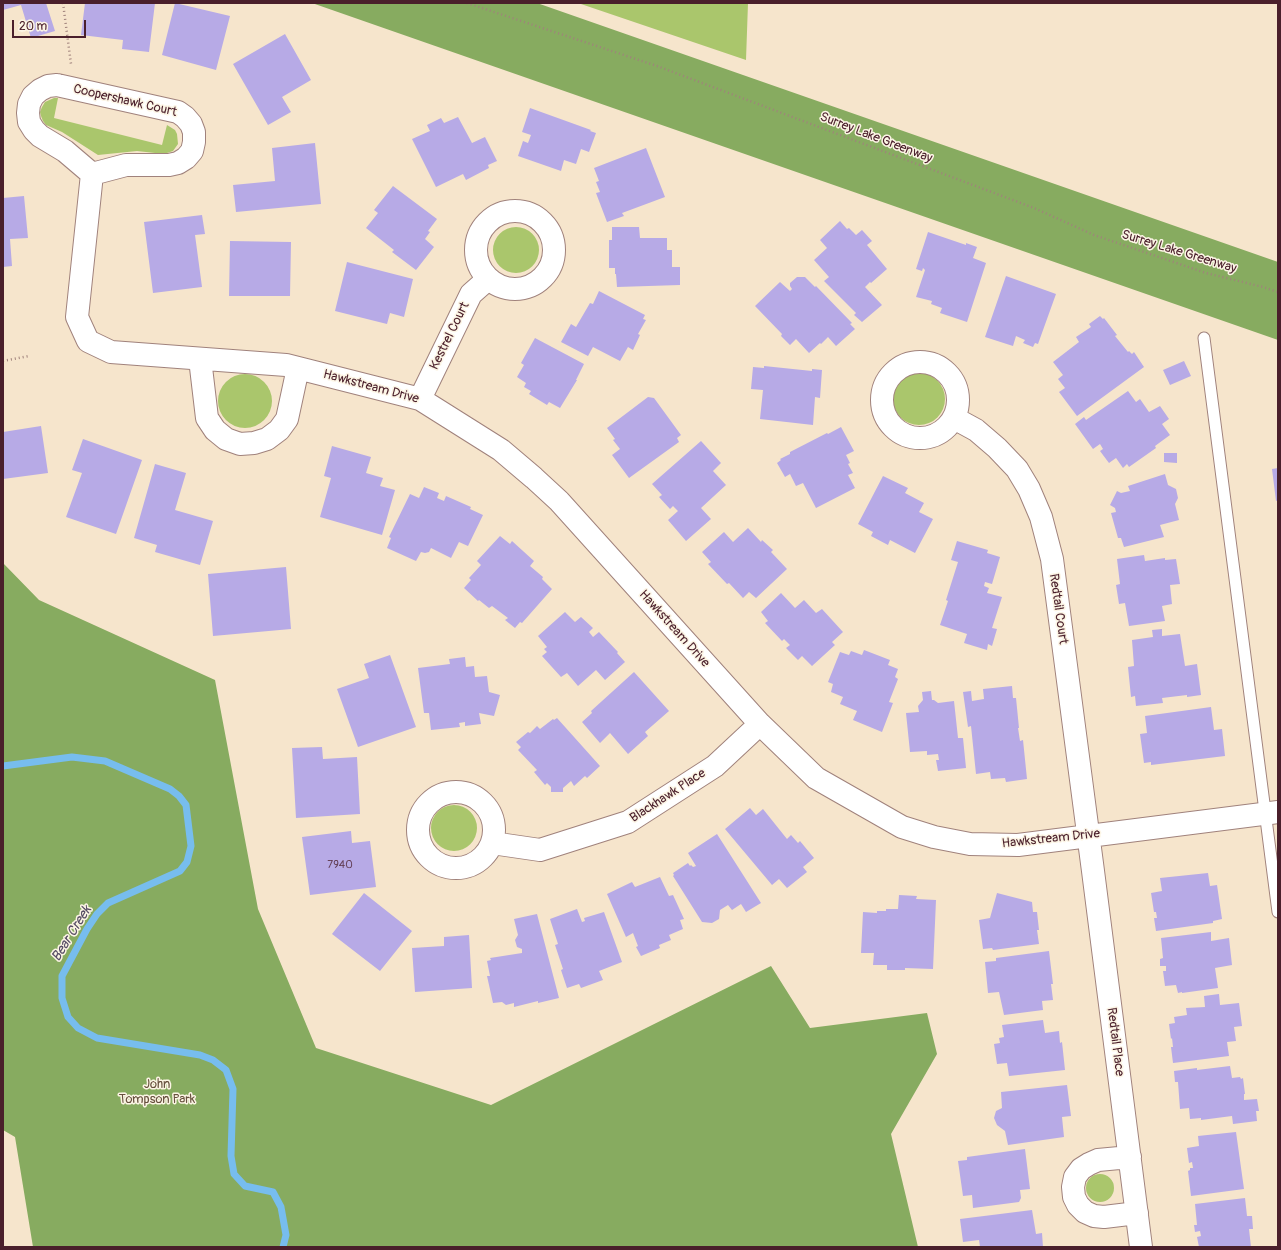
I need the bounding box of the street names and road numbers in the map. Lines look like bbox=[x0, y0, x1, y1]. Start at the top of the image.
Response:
street label: Coopershawk Court bbox=[72, 82, 178, 120]
street label: Surrey Lake Greenway bbox=[818, 109, 934, 167]
street label: Surrey Lake Greenway bbox=[1120, 227, 1238, 277]
street label: Kestrel Court bbox=[427, 300, 473, 372]
street label: Hawkstream Drive bbox=[321, 367, 421, 407]
street label: Redtail Court bbox=[1045, 573, 1071, 645]
street label: Hawkstream Drive bbox=[635, 587, 713, 671]
street label: Blackhawk Place bbox=[627, 766, 709, 826]
street label: Hawkstream Drive bbox=[1001, 826, 1101, 852]
street label: Redtail Place bbox=[1103, 1007, 1127, 1077]

